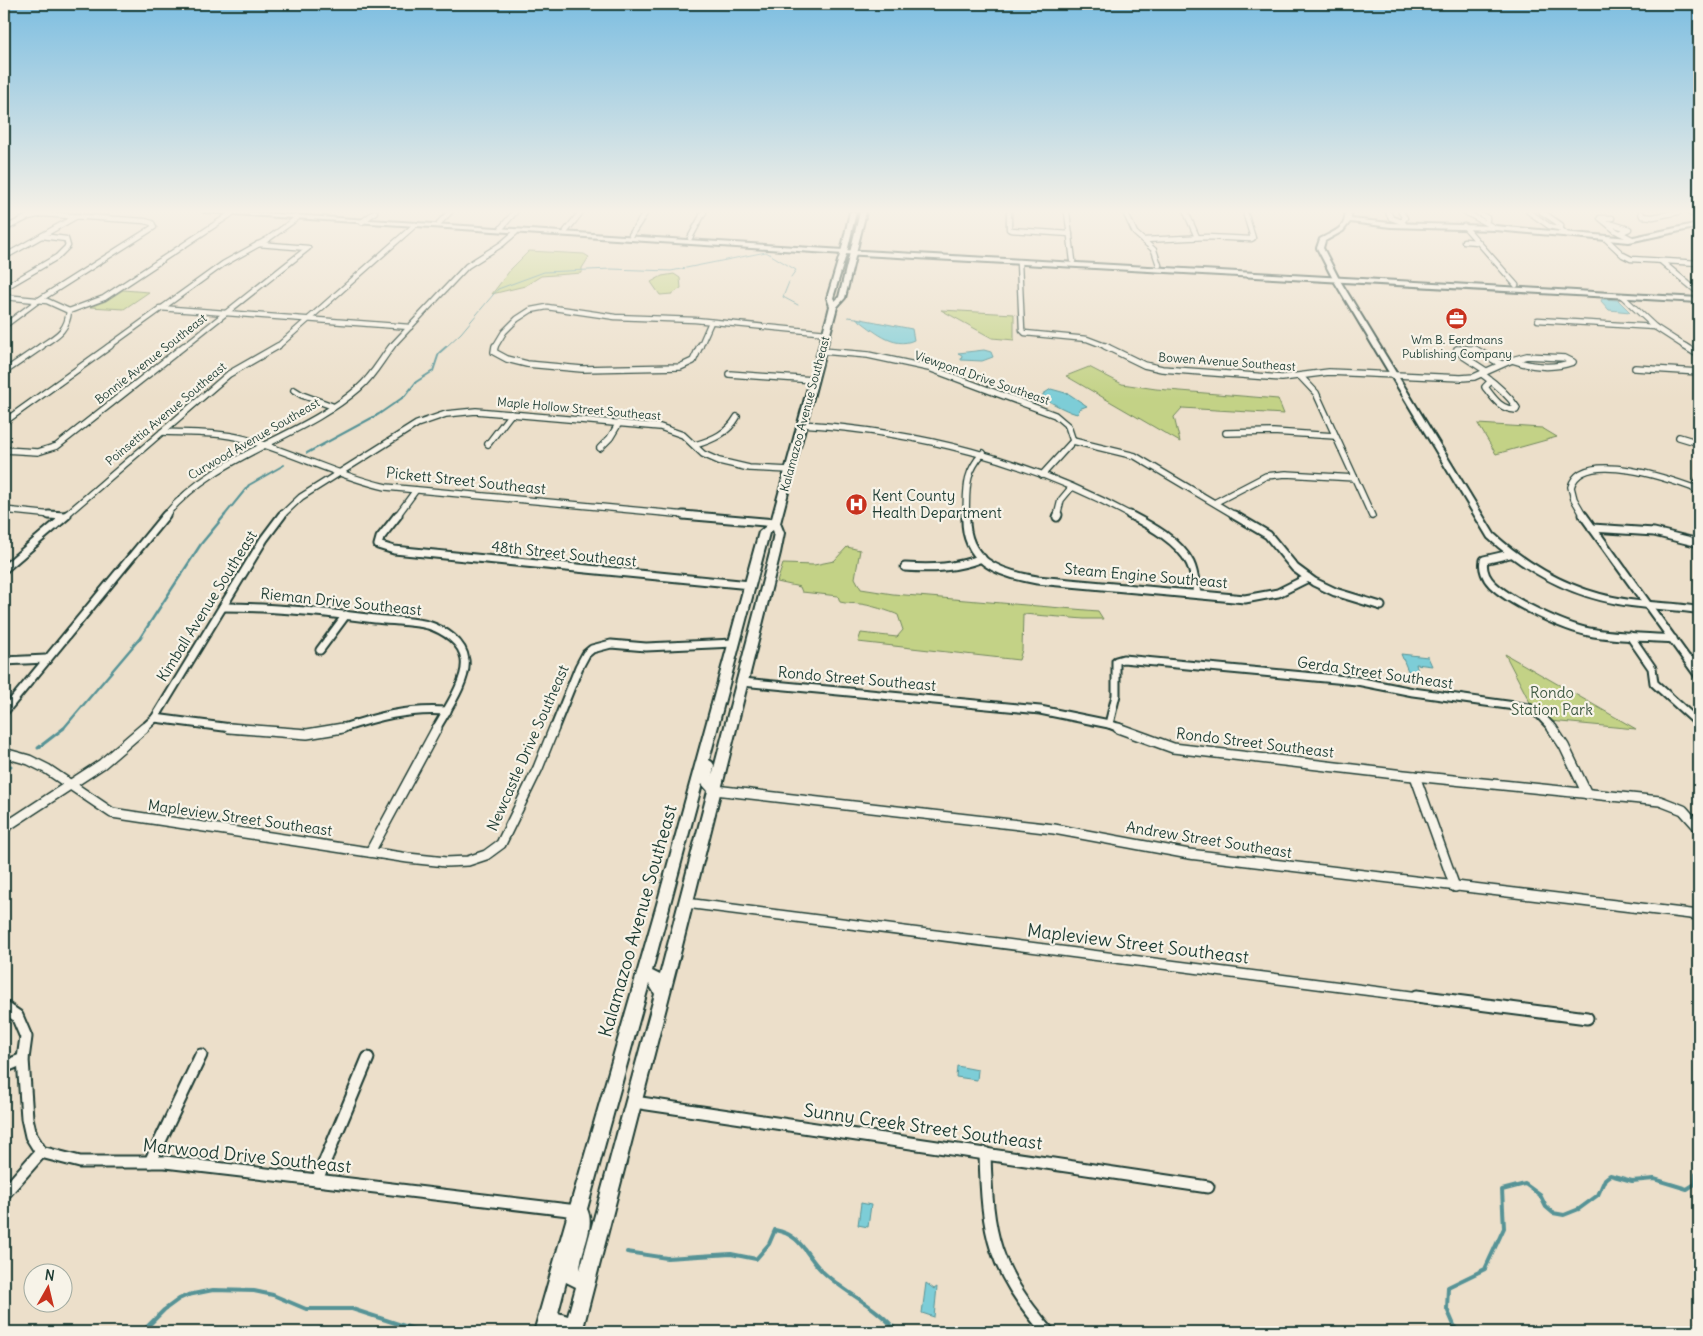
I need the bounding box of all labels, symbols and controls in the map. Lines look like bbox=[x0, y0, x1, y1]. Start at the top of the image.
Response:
office icon: Wm B. Eerdmans Publishing Company bbox=[1445, 307, 1469, 331]
street label: Bonnie Avenue Southeast bbox=[92, 310, 210, 407]
place label: Wm B. Eerdmans Publishing Company bbox=[1402, 332, 1512, 361]
street label: Kalamazoo Avenue Southeast bbox=[777, 334, 833, 493]
street label: Viewpond Drive Southeast bbox=[913, 347, 1052, 408]
street label: Bowen Avenue Southeast bbox=[1158, 349, 1296, 374]
street label: Poinsettia Avenue Southeast bbox=[102, 359, 229, 469]
street label: Maple Hollow Street Southeast bbox=[497, 394, 662, 423]
street label: Curwood Avenue Southeast bbox=[185, 395, 322, 482]
street label: Pickett Street Southeast bbox=[385, 463, 547, 498]
place label: Kent County Health Department bbox=[872, 486, 1002, 522]
hospital icon: Kent County Health Department bbox=[844, 493, 868, 517]
street label: Kimball Avenue Southeast bbox=[152, 527, 261, 685]
street label: 48th Street Southeast bbox=[490, 536, 638, 571]
street label: Steam Engine Southeast bbox=[1064, 559, 1228, 592]
street label: Rieman Drive Southeast bbox=[260, 584, 422, 619]
street label: Gerda Street Southeast bbox=[1296, 652, 1454, 693]
street label: Newcastle Drive Southeast bbox=[482, 662, 573, 834]
street label: Rondo Street Southeast bbox=[777, 662, 937, 695]
park label: Rondo Station Park bbox=[1511, 683, 1593, 719]
street label: Rondo Street Southeast bbox=[1175, 723, 1335, 762]
street label: Mapleview Street Southeast bbox=[147, 795, 334, 840]
street label: Kalamazoo Avenue Southeast bbox=[593, 802, 682, 1040]
street label: Andrew Street Southeast bbox=[1125, 817, 1293, 862]
street label: Mapleview Street Southeast bbox=[1026, 918, 1250, 969]
street label: Sunny Creek Street Southeast bbox=[802, 1098, 1044, 1155]
street label: Marwood Drive Southeast bbox=[142, 1133, 352, 1178]
north arrow bbox=[22, 1264, 72, 1314]
text: N bbox=[44, 1266, 56, 1285]

